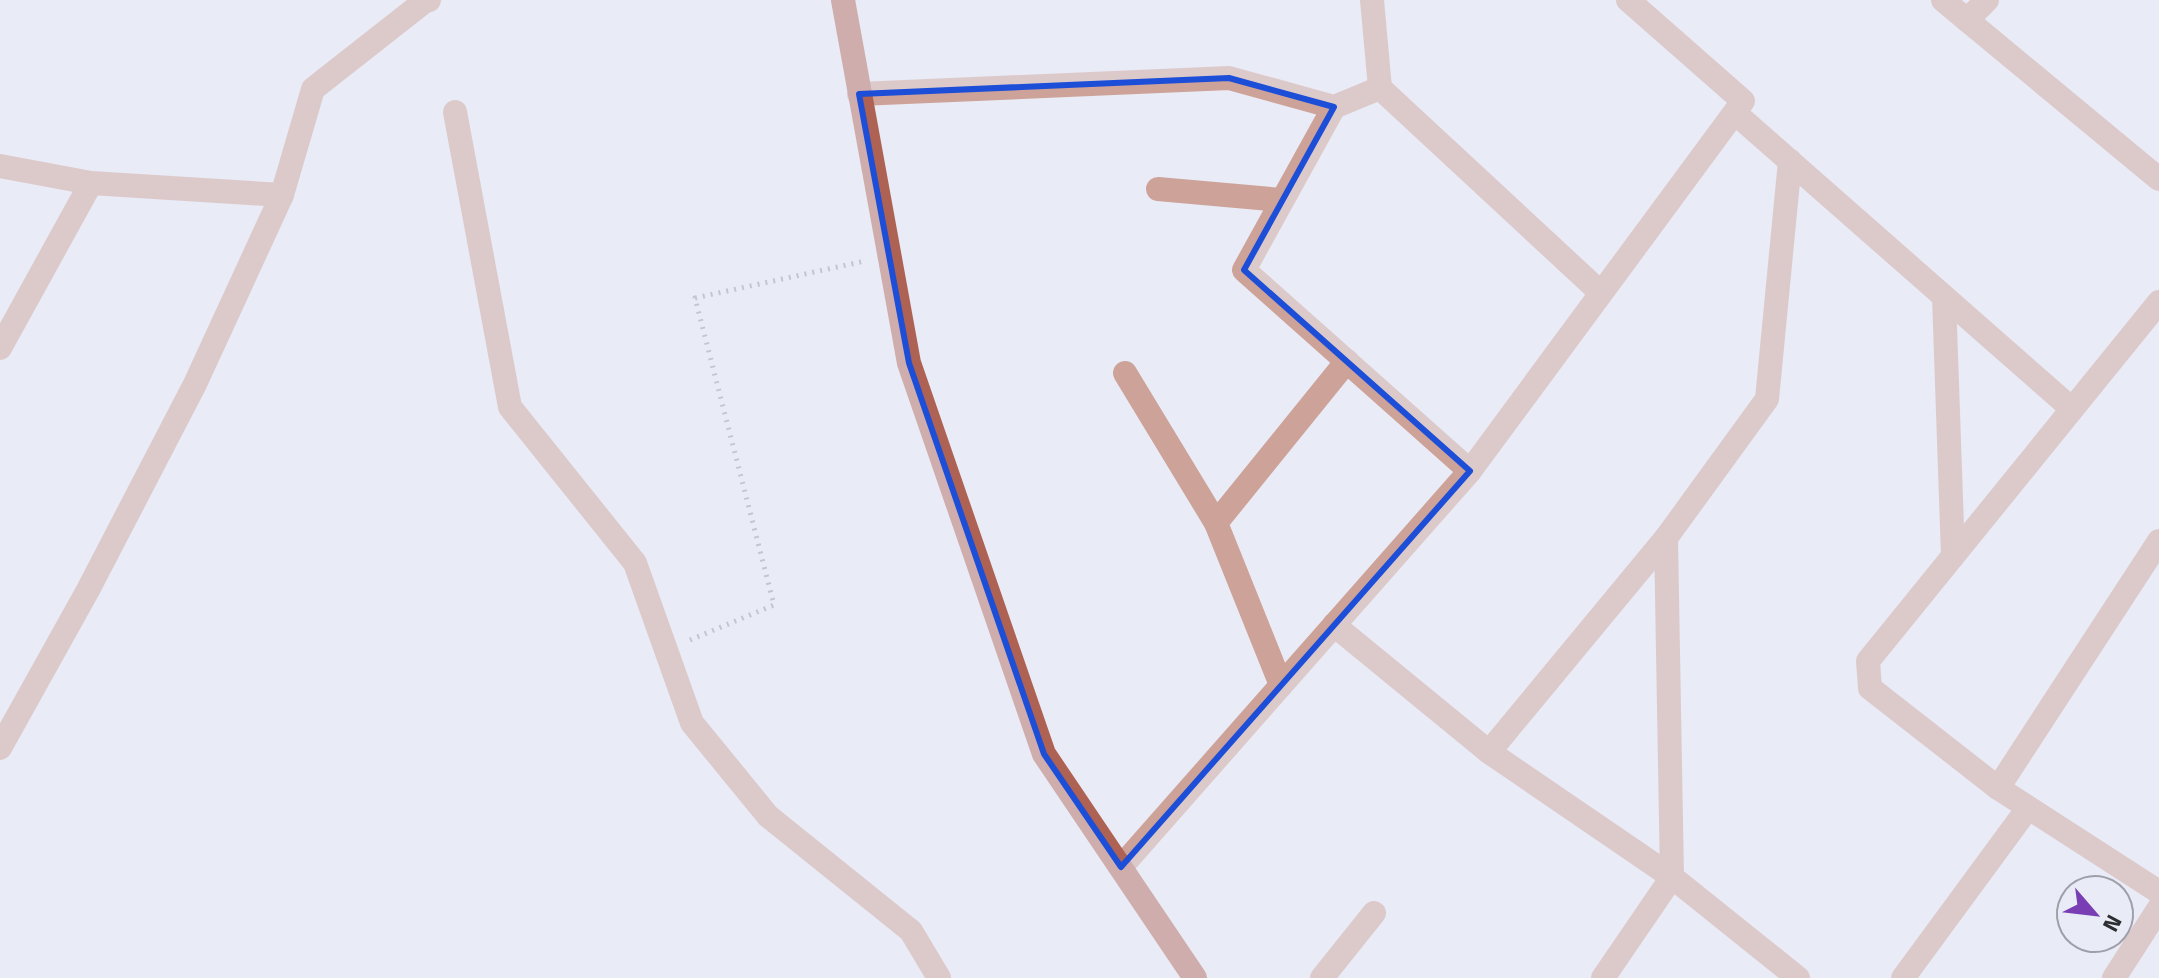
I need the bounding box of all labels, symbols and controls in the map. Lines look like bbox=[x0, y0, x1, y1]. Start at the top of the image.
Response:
north arrow bbox=[2055, 874, 2135, 954]
text: N bbox=[2094, 909, 2131, 938]

